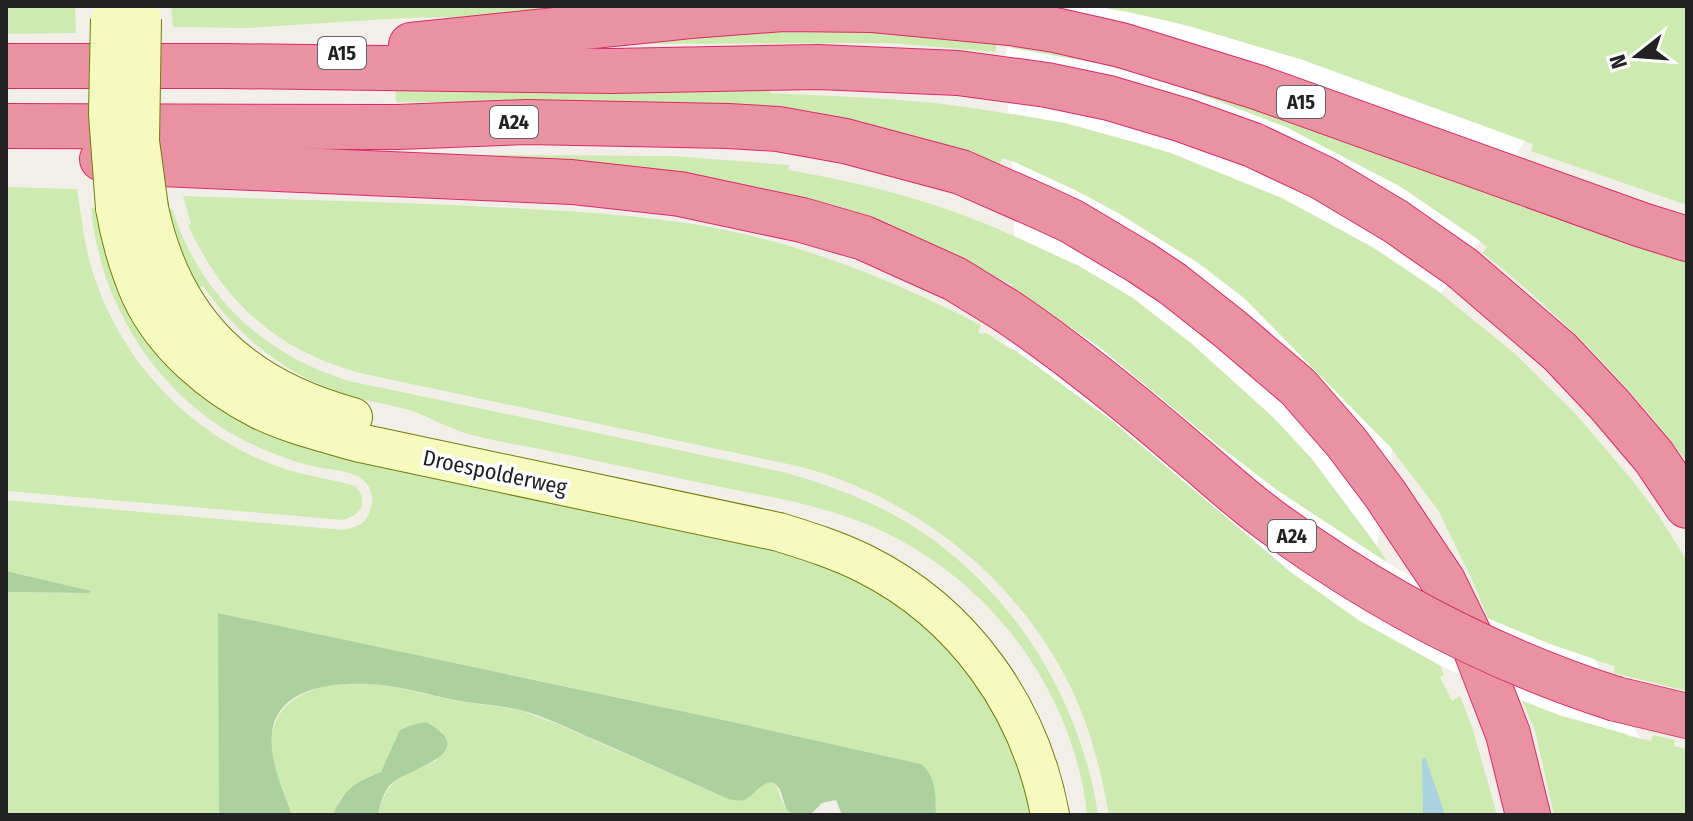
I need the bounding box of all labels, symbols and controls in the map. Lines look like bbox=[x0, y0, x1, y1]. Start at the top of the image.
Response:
north arrow bbox=[1597, 16, 1677, 96]
road number: A15 bbox=[318, 37, 366, 69]
text: N bbox=[1604, 51, 1633, 72]
road number: A15 bbox=[1277, 86, 1325, 118]
road number: A24 bbox=[490, 106, 538, 138]
street label: Droespolderweg bbox=[420, 444, 570, 501]
road number: A24 bbox=[1268, 520, 1316, 552]

